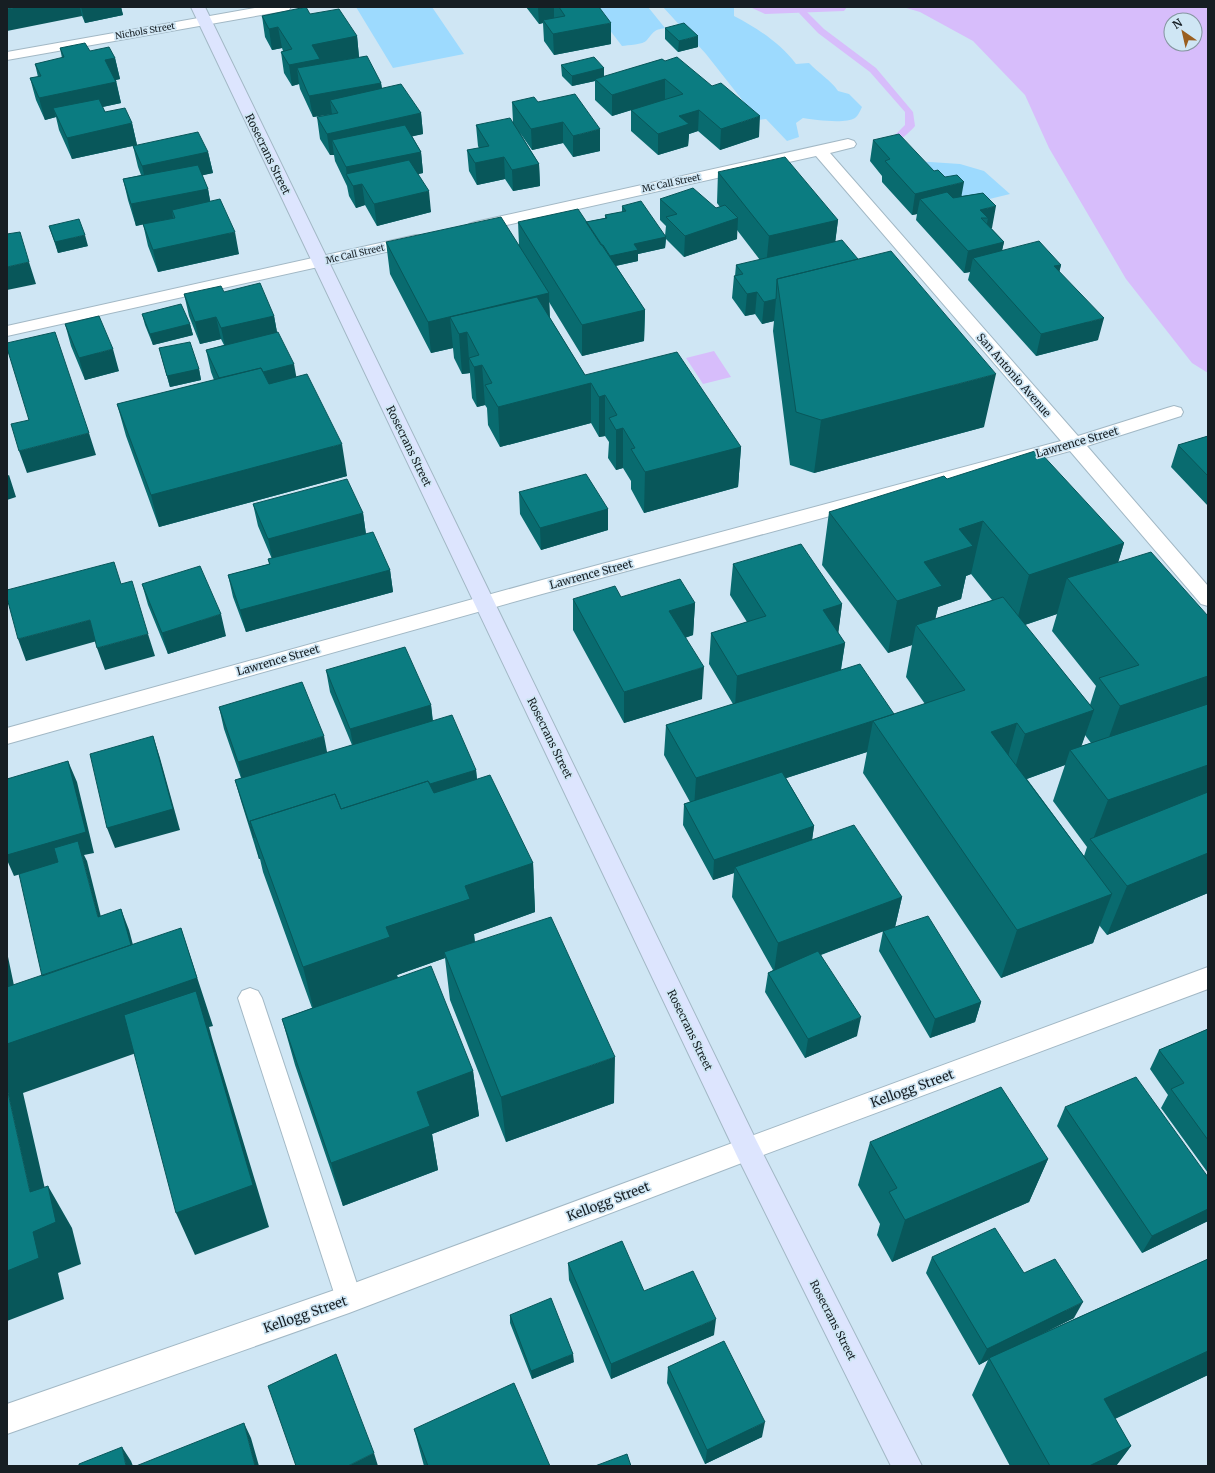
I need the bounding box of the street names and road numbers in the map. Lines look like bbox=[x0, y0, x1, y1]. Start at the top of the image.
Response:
street label: Nichols Street bbox=[114, 20, 176, 41]
street label: Rosecrans Street bbox=[242, 111, 294, 197]
street label: Mc Call Street bbox=[641, 171, 702, 194]
street label: Mc Call Street bbox=[325, 241, 386, 266]
street label: San Antonio Avenue bbox=[974, 330, 1054, 420]
street label: Rosecrans Street bbox=[383, 403, 435, 489]
street label: Lawrence Street bbox=[1034, 423, 1121, 460]
street label: Lawrence Street bbox=[548, 556, 635, 592]
street label: Lawrence Street bbox=[235, 641, 322, 678]
street label: Rosecrans Street bbox=[524, 695, 576, 781]
street label: Rosecrans Street bbox=[664, 987, 716, 1073]
street label: Kellogg Street bbox=[868, 1066, 956, 1111]
street label: Kellogg Street bbox=[564, 1178, 652, 1225]
street label: Rosecrans Street bbox=[807, 1277, 860, 1363]
street label: Kellogg Street bbox=[261, 1292, 349, 1337]

